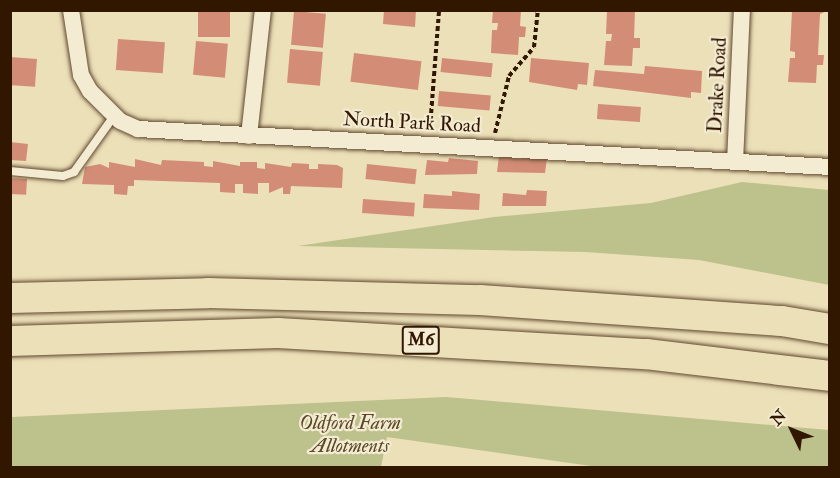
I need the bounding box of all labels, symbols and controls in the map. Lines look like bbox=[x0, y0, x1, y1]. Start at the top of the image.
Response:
street label: Drake Road bbox=[703, 37, 731, 133]
street label: North Park Road bbox=[342, 106, 482, 138]
road number: M6 bbox=[402, 325, 440, 355]
north arrow bbox=[762, 400, 822, 460]
text: N bbox=[767, 406, 791, 430]
park label: Oldford Farm Allotments bbox=[299, 411, 401, 458]

